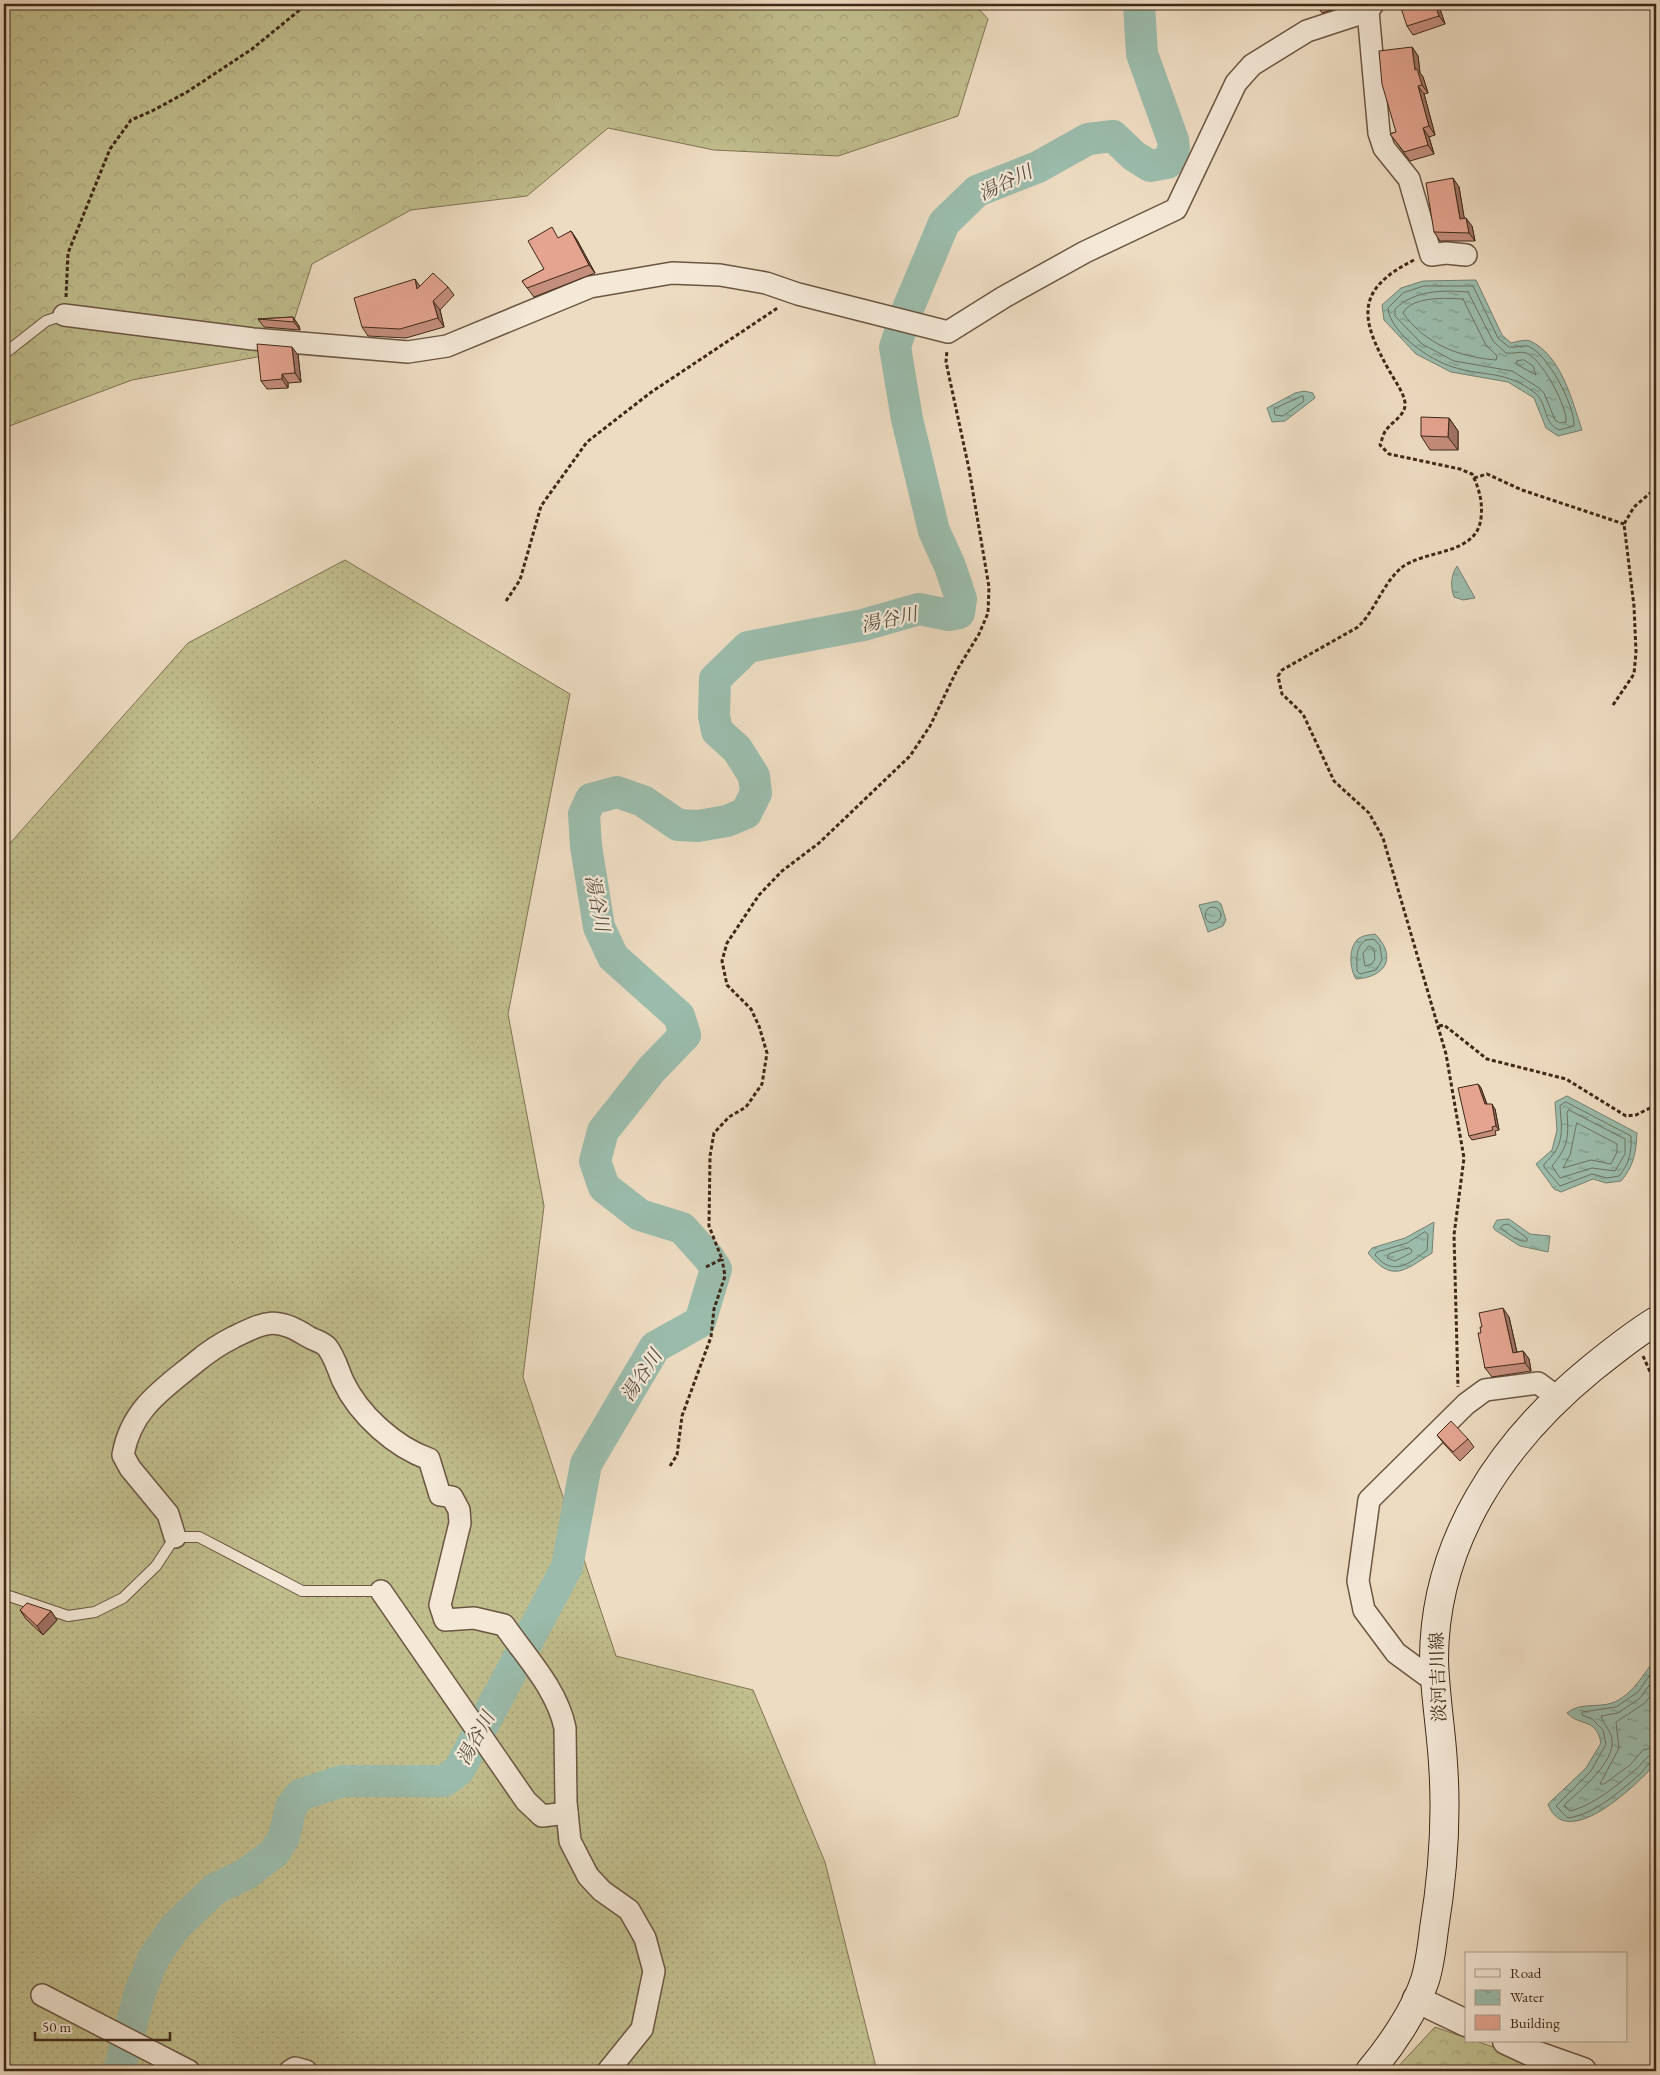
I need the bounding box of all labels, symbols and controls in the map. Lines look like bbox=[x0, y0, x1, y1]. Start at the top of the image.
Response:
water label: 湯谷川 bbox=[974, 158, 1038, 206]
water label: 湯谷川 bbox=[859, 601, 922, 638]
water label: 湯谷川 bbox=[580, 873, 616, 935]
water label: 湯谷川 bbox=[615, 1343, 669, 1406]
street label: 淡河吉川線 bbox=[1424, 1632, 1451, 1722]
water label: 湯谷川 bbox=[451, 1706, 501, 1769]
legend bbox=[1465, 1952, 1628, 2042]
text: Road bbox=[1510, 1963, 1542, 1982]
text: Water bbox=[1510, 1987, 1544, 2006]
scale bar bbox=[35, 2010, 170, 2042]
text: Building bbox=[1510, 2013, 1560, 2032]
text: 50 m bbox=[42, 2017, 71, 2036]

